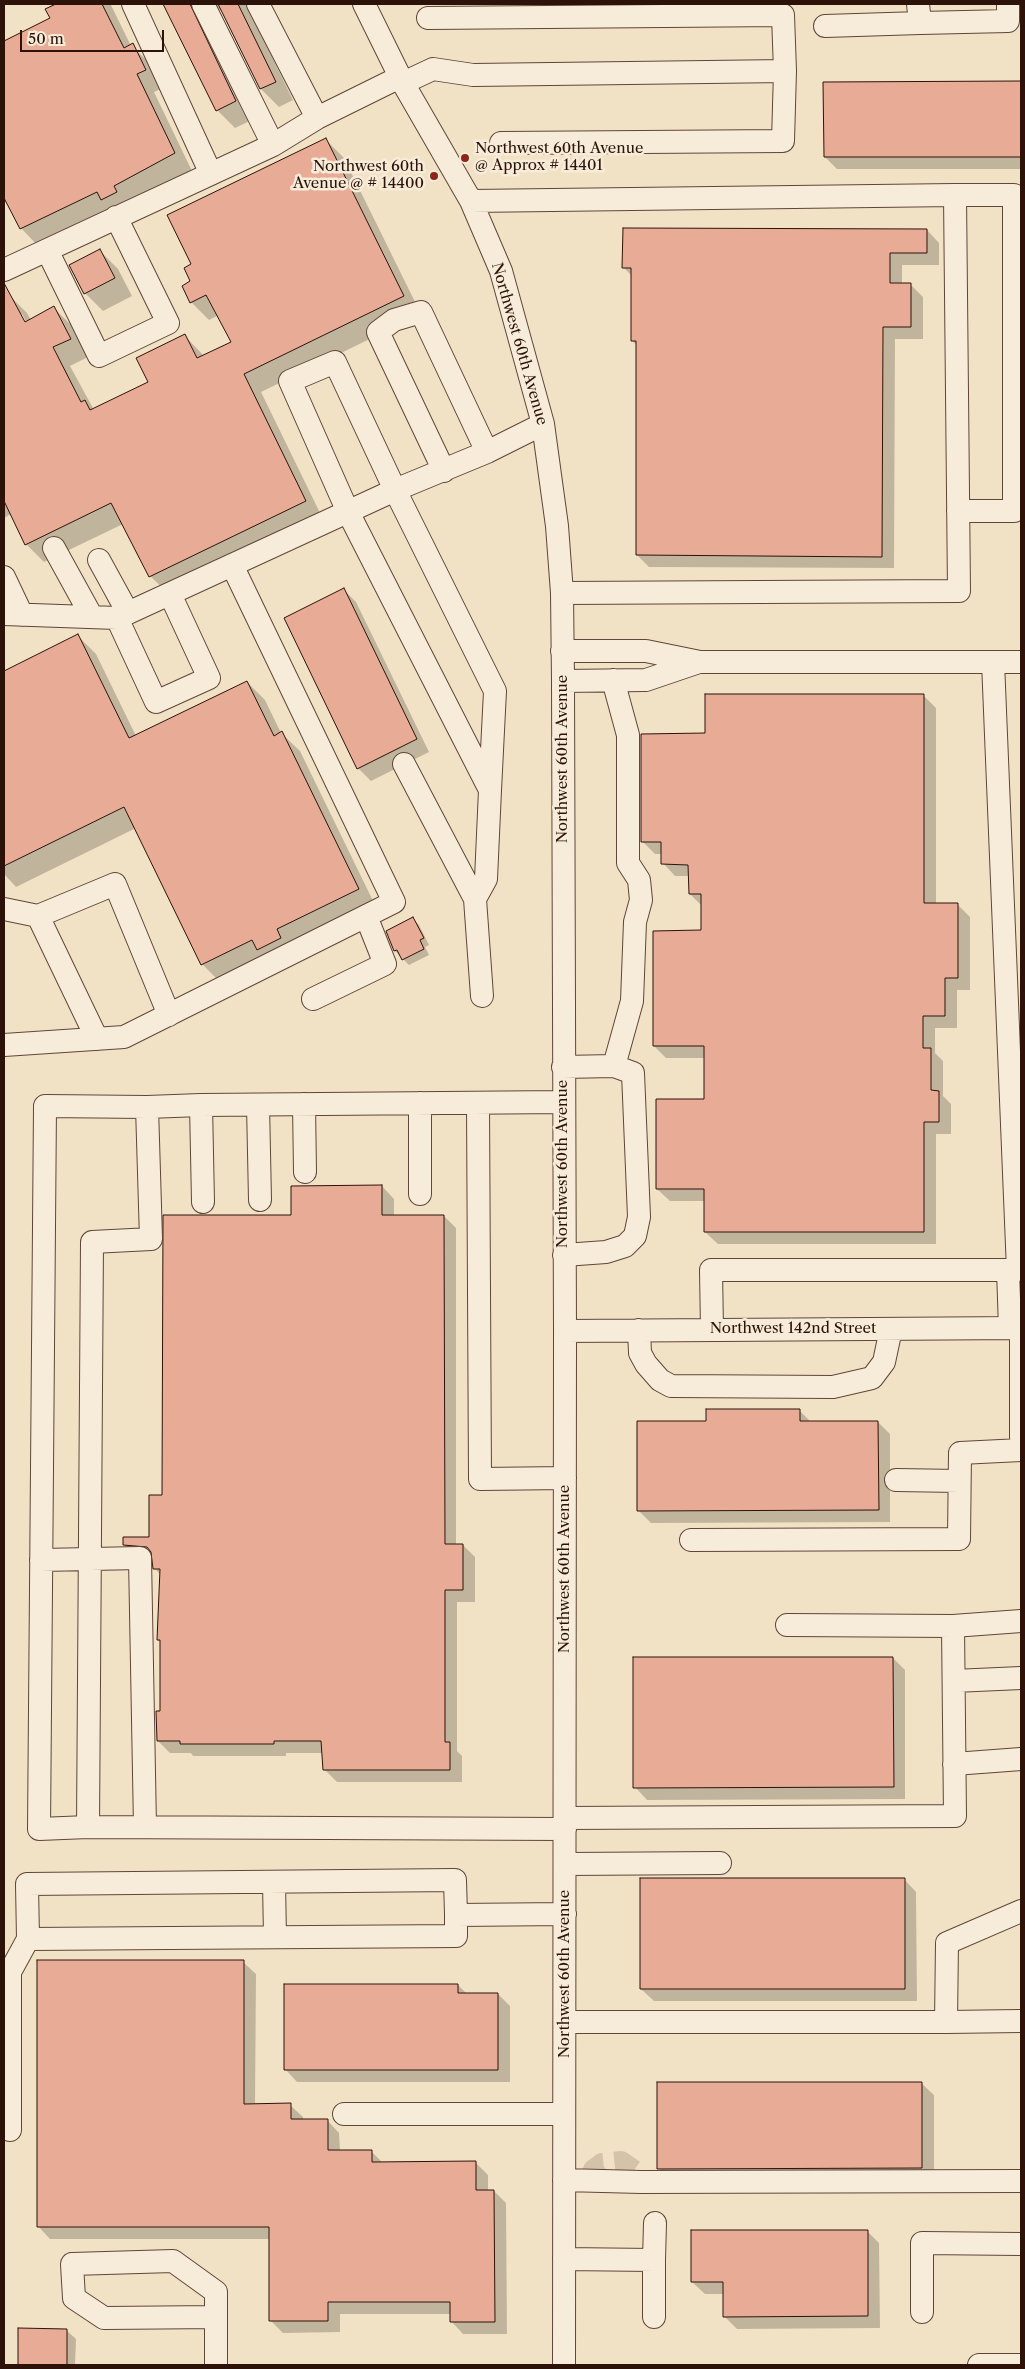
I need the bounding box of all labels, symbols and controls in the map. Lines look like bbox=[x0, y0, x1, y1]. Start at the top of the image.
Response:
scale bar bbox=[22, 20, 166, 52]
text: 50 m bbox=[28, 29, 64, 48]
place label: Northwest 60th Avenue @ Approx # 14401 bbox=[475, 140, 643, 175]
marker: Northwest 60th Avenue @ Approx # 14401 bbox=[459, 152, 471, 164]
place label: Northwest 60th Avenue @ # 14400 bbox=[293, 158, 424, 193]
marker: Northwest 60th Avenue @ # 14400 bbox=[428, 170, 440, 182]
street label: Northwest 60th Avenue bbox=[487, 261, 551, 427]
street label: Northwest 60th Avenue bbox=[554, 675, 572, 843]
street label: Northwest 60th Avenue bbox=[554, 1080, 572, 1248]
street label: Northwest 142nd Street bbox=[710, 1320, 876, 1338]
street label: Northwest 60th Avenue bbox=[556, 1485, 574, 1653]
street label: Northwest 60th Avenue bbox=[556, 1890, 574, 2058]

